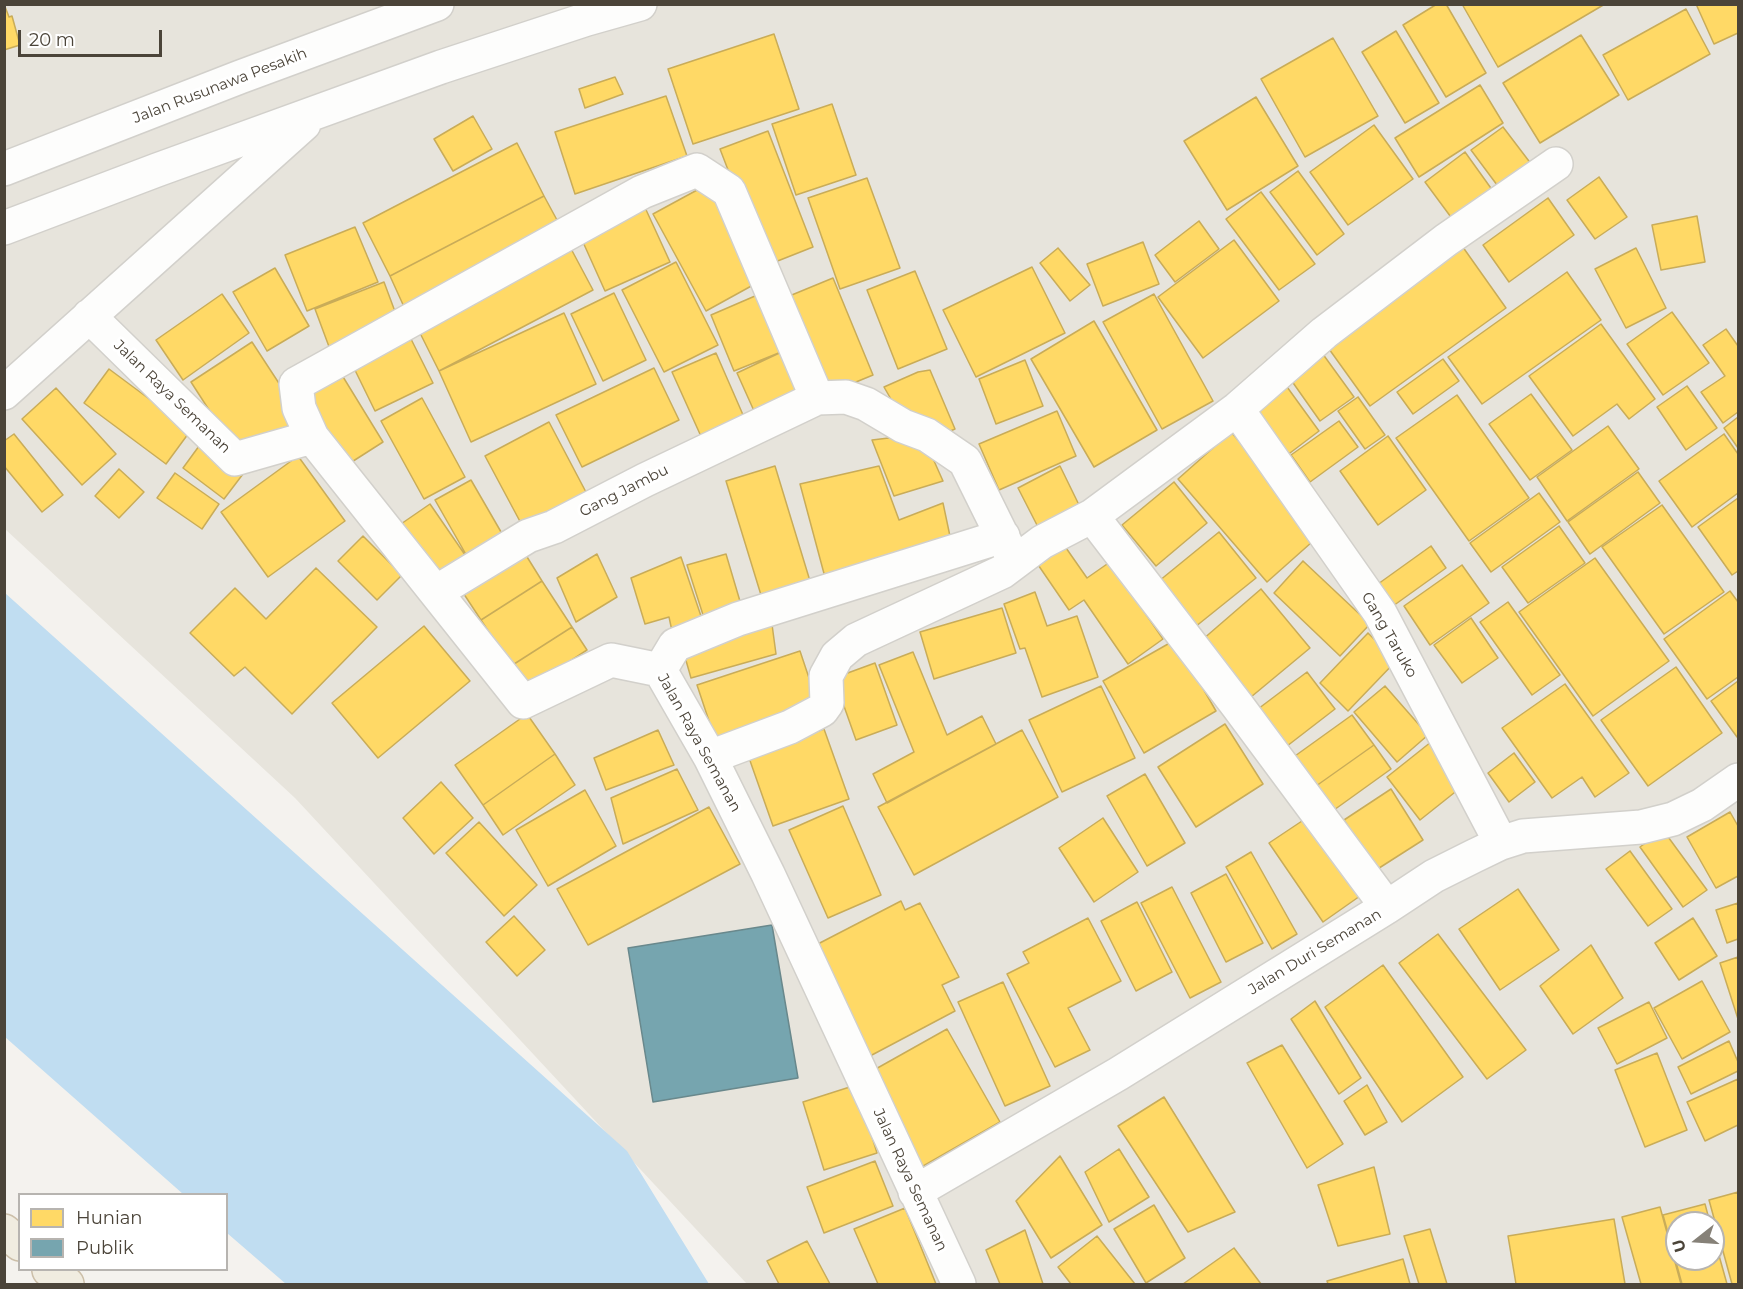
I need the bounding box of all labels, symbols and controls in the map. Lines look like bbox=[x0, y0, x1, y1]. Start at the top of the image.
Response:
scale bar bbox=[21, 18, 165, 56]
text: 20 m bbox=[29, 29, 75, 51]
street label: Jalan Rusunawa Pesakih bbox=[130, 44, 310, 128]
street label: Jalan Raya Semanan bbox=[110, 337, 234, 457]
street label: Gang Jambu bbox=[577, 461, 671, 521]
street label: Gang Taruko bbox=[1357, 589, 1421, 681]
street label: Jalan Raya Semanan bbox=[653, 671, 745, 815]
street label: Jalan Duri Semanan bbox=[1245, 905, 1385, 999]
street label: Jalan Raya Semanan bbox=[869, 1106, 951, 1254]
legend bbox=[18, 1193, 228, 1271]
text: Hunian bbox=[76, 1207, 143, 1229]
north arrow bbox=[1665, 1211, 1725, 1271]
text: Publik bbox=[76, 1237, 134, 1259]
text: U bbox=[1668, 1237, 1690, 1255]

